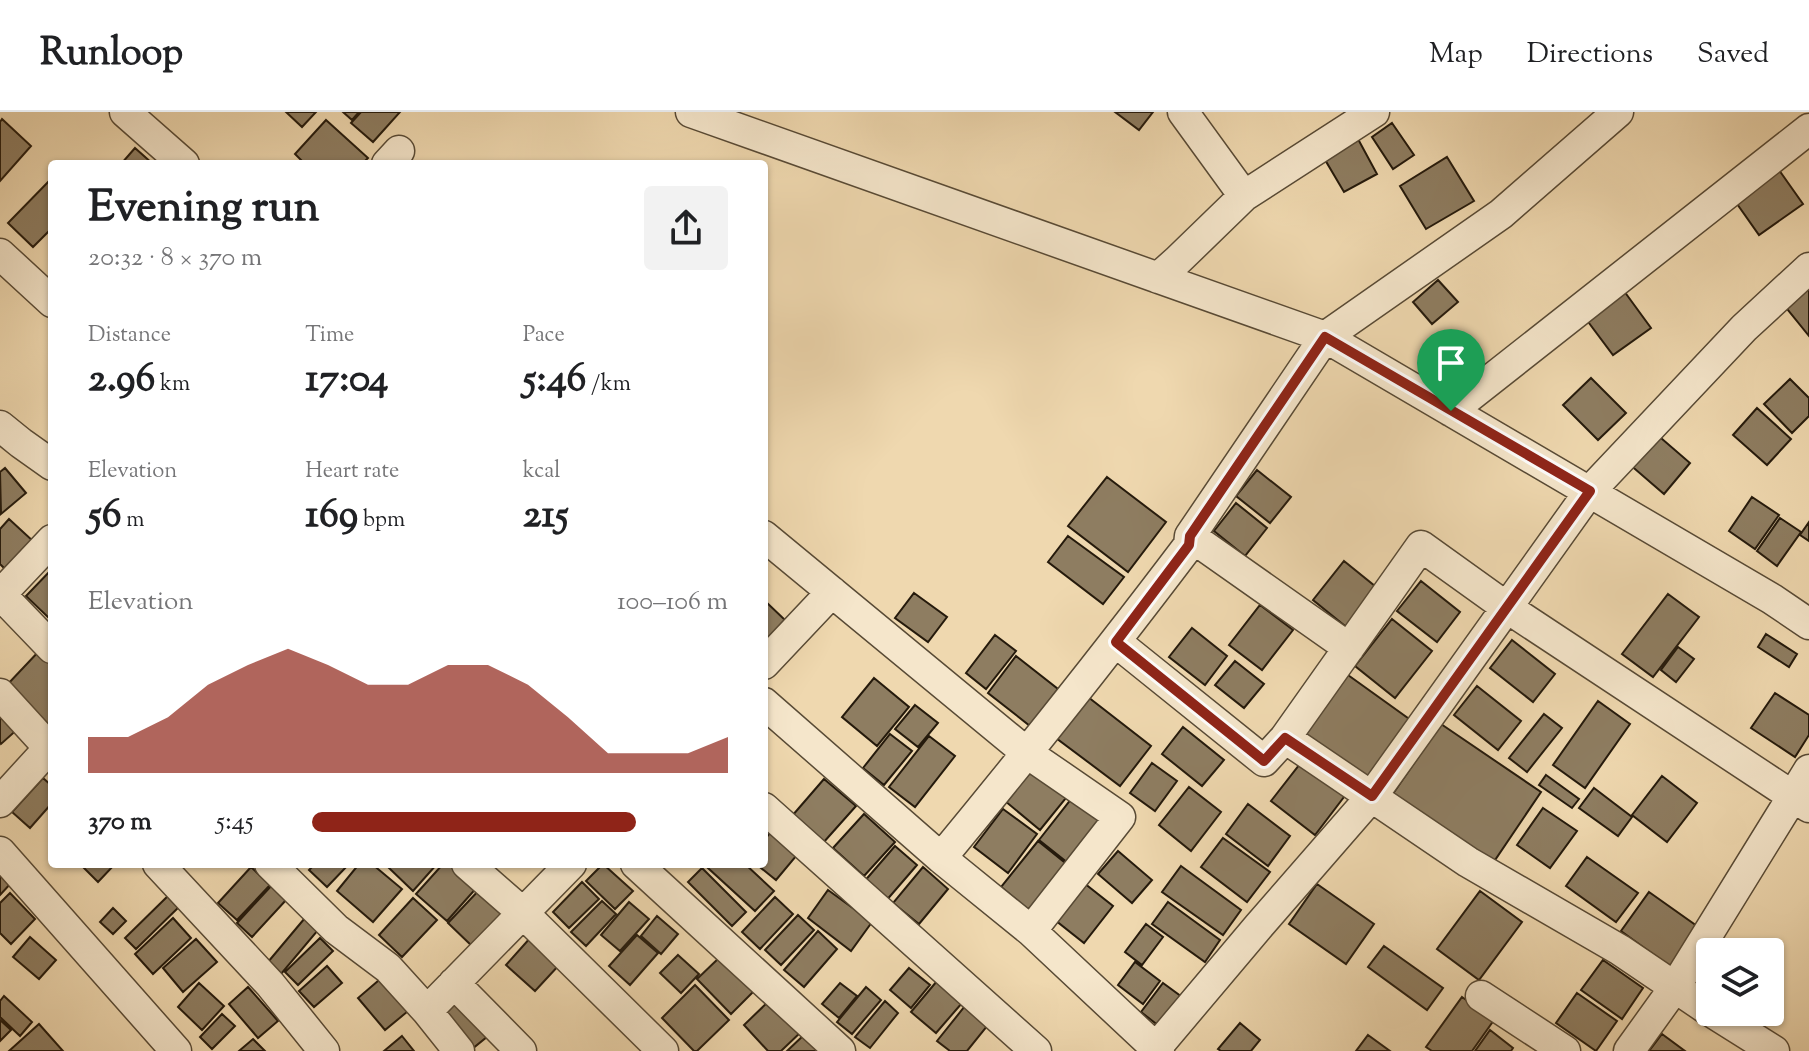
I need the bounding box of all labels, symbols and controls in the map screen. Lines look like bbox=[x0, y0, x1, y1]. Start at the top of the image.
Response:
text: Runloop bbox=[40, 28, 183, 82]
text: Map bbox=[1429, 35, 1483, 75]
text: Directions bbox=[1527, 35, 1653, 75]
text: Saved bbox=[1697, 35, 1769, 75]
text: Evening run bbox=[88, 178, 320, 241]
button: share bbox=[644, 186, 728, 270]
text: 20:32 · 8 × 370 m bbox=[88, 240, 262, 277]
text: Distance bbox=[88, 320, 171, 352]
text: Time bbox=[305, 320, 354, 352]
text: Pace bbox=[523, 320, 565, 352]
pin bbox=[1417, 329, 1485, 411]
icon: arrive bbox=[1429, 341, 1473, 385]
text: 2.96 bbox=[88, 352, 155, 409]
text: 17:04 bbox=[305, 352, 388, 409]
text: 5:46 bbox=[523, 352, 586, 409]
text: km bbox=[155, 369, 190, 401]
text: /km bbox=[586, 369, 631, 401]
text: Elevation bbox=[88, 456, 177, 488]
text: Heart rate bbox=[305, 456, 399, 488]
text: kcal bbox=[523, 456, 560, 488]
text: 56 bbox=[88, 488, 122, 545]
text: 169 bbox=[305, 488, 358, 545]
text: 215 bbox=[523, 488, 569, 545]
text: m bbox=[122, 505, 144, 537]
text: bpm bbox=[358, 505, 405, 537]
text: Elevation bbox=[88, 584, 193, 621]
text: 100–106 m bbox=[617, 584, 728, 621]
text: 370 m bbox=[88, 804, 152, 841]
text: 5:45 bbox=[216, 804, 254, 841]
map controls bbox=[1696, 938, 1784, 1026]
button: layers bbox=[1696, 938, 1784, 1026]

